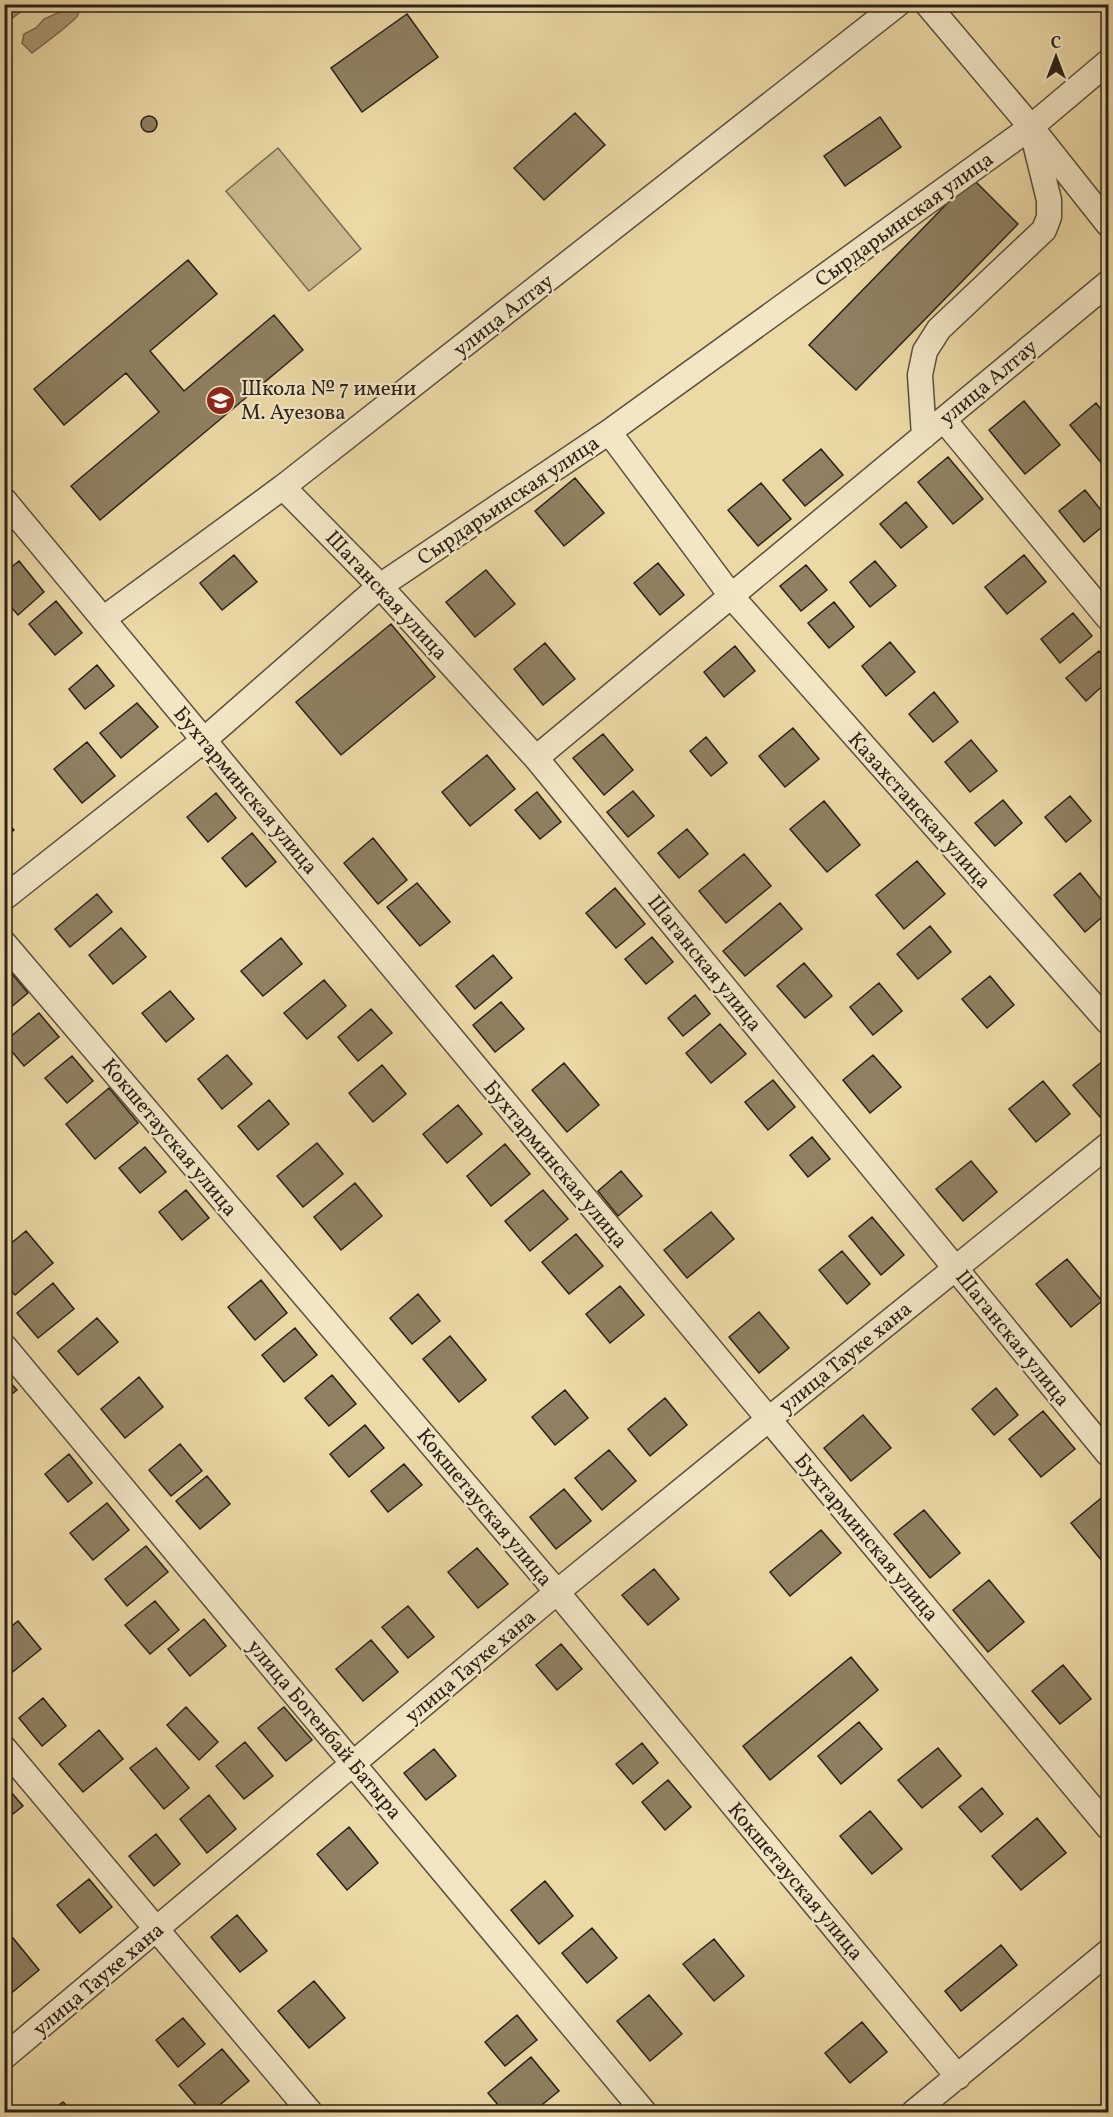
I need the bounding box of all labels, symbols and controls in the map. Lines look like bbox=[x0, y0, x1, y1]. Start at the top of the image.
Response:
north arrow bbox=[1026, 27, 1086, 87]
text: С bbox=[1051, 33, 1061, 55]
street label: Сырдарьинская улица bbox=[810, 146, 1000, 295]
street label: улица Алтау bbox=[448, 267, 561, 365]
street label: улица Алтау bbox=[934, 333, 1045, 433]
place label: Школа № 7 имени М. Ауезова bbox=[241, 375, 416, 428]
school or university icon: Школа № 7 имени М. Ауезова bbox=[204, 384, 236, 416]
street label: Сырдарьинская улица bbox=[412, 429, 606, 573]
street label: Шаганская улица bbox=[318, 525, 454, 667]
street label: Бухтарминская улица bbox=[166, 701, 324, 881]
street label: Казахстанская улица bbox=[841, 726, 997, 896]
street label: Шаганская улица bbox=[640, 889, 768, 1038]
street label: Кокшетауская улица bbox=[94, 1053, 244, 1223]
street label: Бухтарминская улица bbox=[476, 1075, 634, 1255]
street label: Шаганская улица bbox=[948, 1264, 1076, 1413]
street label: улица Тауке хана bbox=[773, 1295, 919, 1421]
street label: Кокшетауская улица bbox=[409, 1423, 559, 1593]
street label: Бухтарминская улица bbox=[787, 1448, 945, 1628]
street label: улица Тауке хана bbox=[399, 1603, 543, 1731]
street label: улица Богенбай Батыра bbox=[240, 1634, 408, 1826]
street label: Кокшетауская улица bbox=[720, 1797, 870, 1967]
street label: улица Тауке хана bbox=[27, 1916, 171, 2044]

